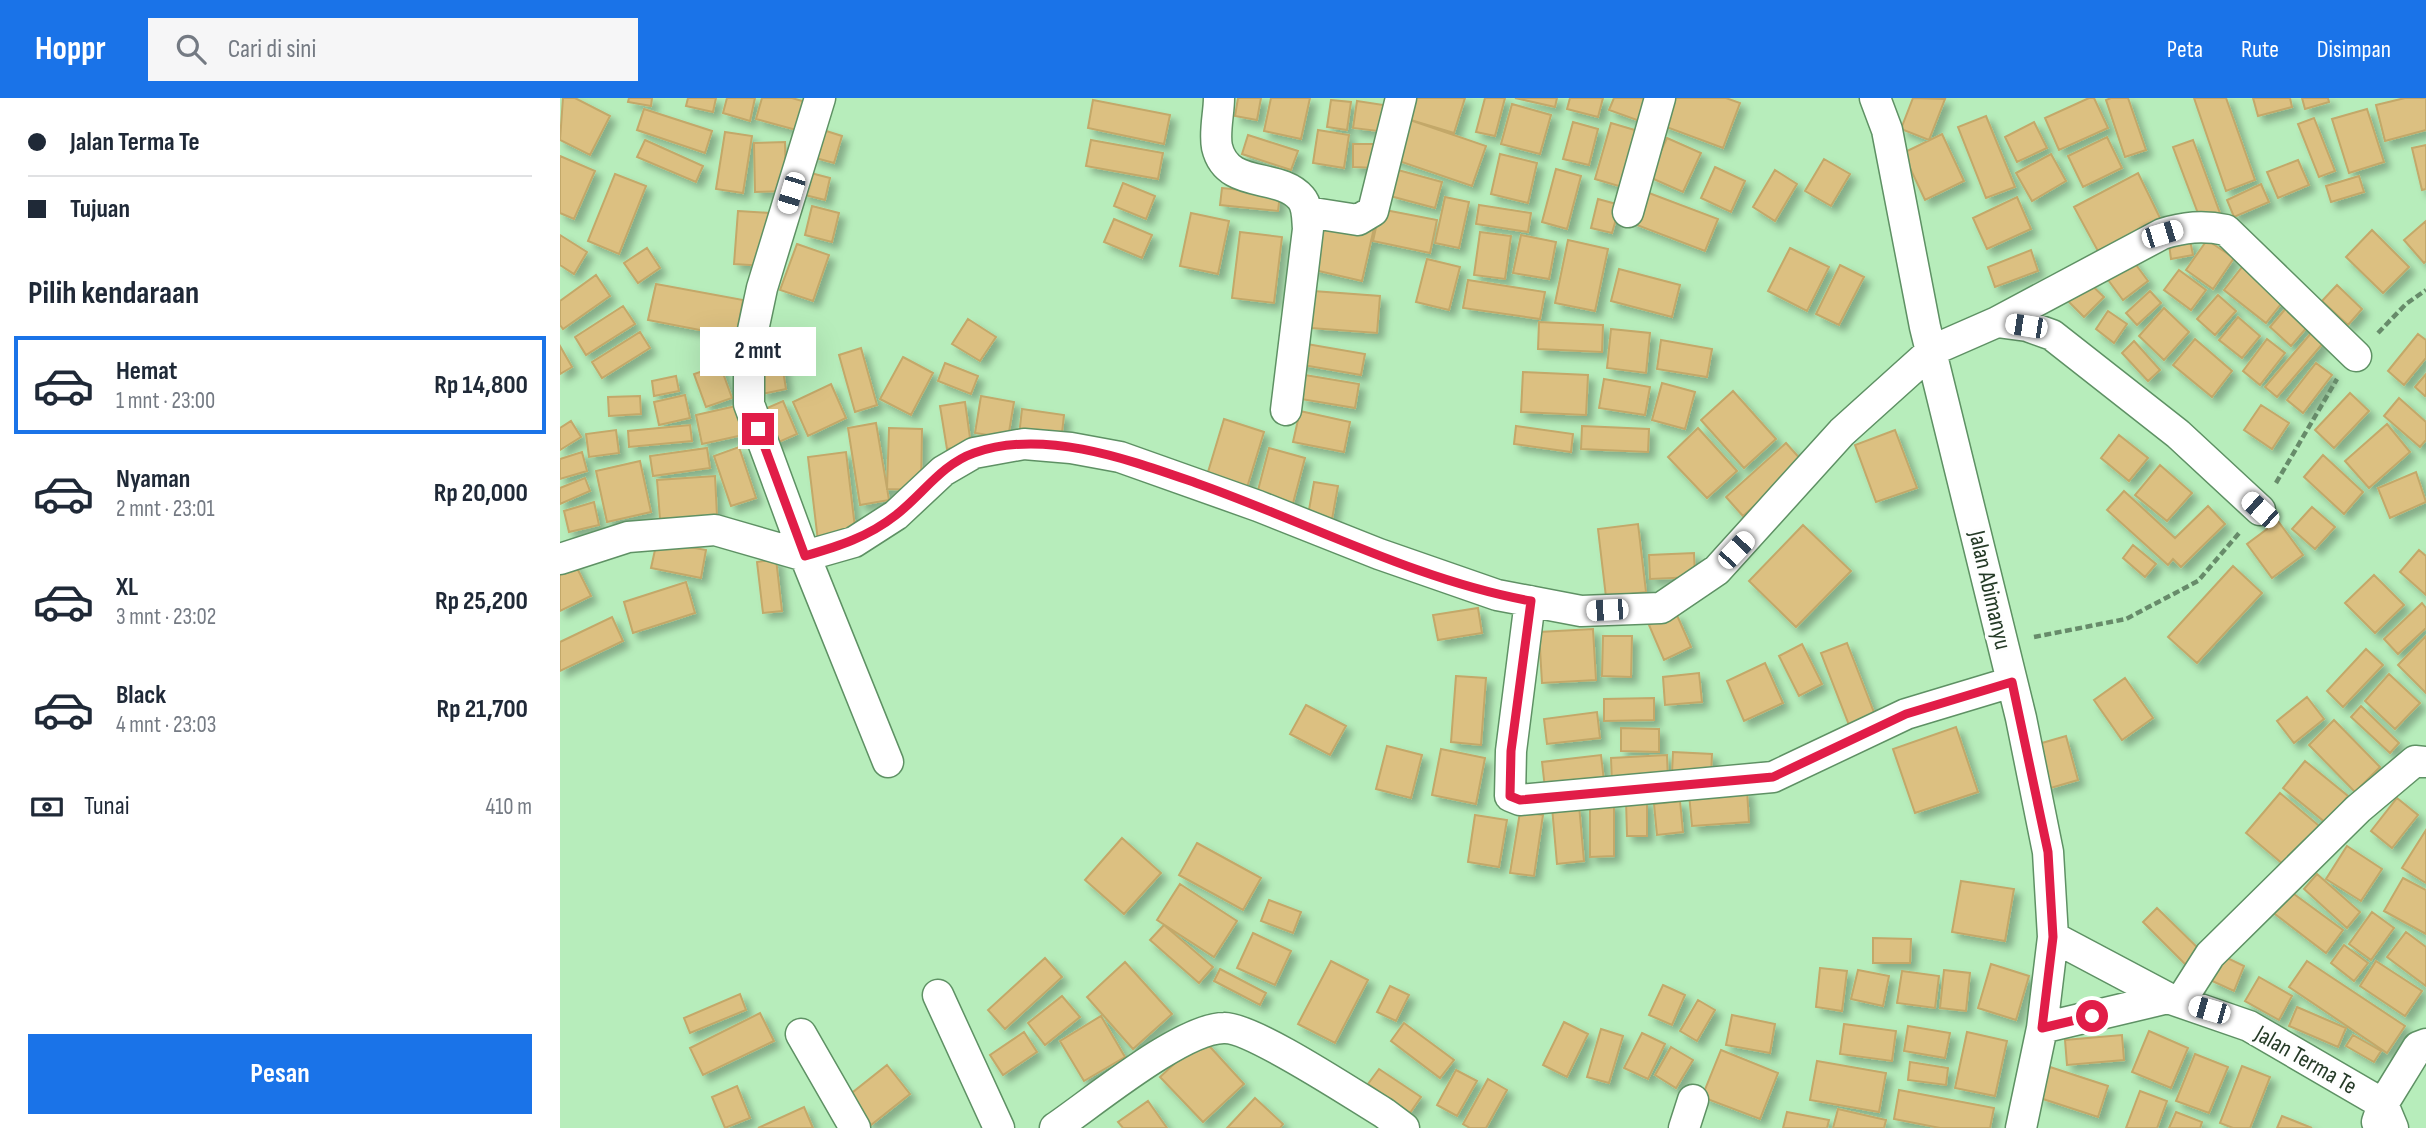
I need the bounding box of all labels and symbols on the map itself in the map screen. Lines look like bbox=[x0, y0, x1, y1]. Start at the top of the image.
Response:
car bbox=[775, 170, 808, 216]
car bbox=[2139, 218, 2186, 250]
car bbox=[2004, 312, 2049, 340]
callout: 2 mnt bbox=[700, 328, 816, 376]
route end bbox=[742, 413, 774, 445]
car bbox=[2238, 488, 2283, 532]
car bbox=[1714, 527, 1759, 573]
street label: Jalan Abimanyu bbox=[1962, 527, 2018, 652]
car bbox=[1586, 598, 1629, 622]
car bbox=[2186, 994, 2233, 1026]
route start bbox=[2076, 1000, 2108, 1032]
street label: Jalan Terma Te bbox=[2249, 1019, 2362, 1101]

